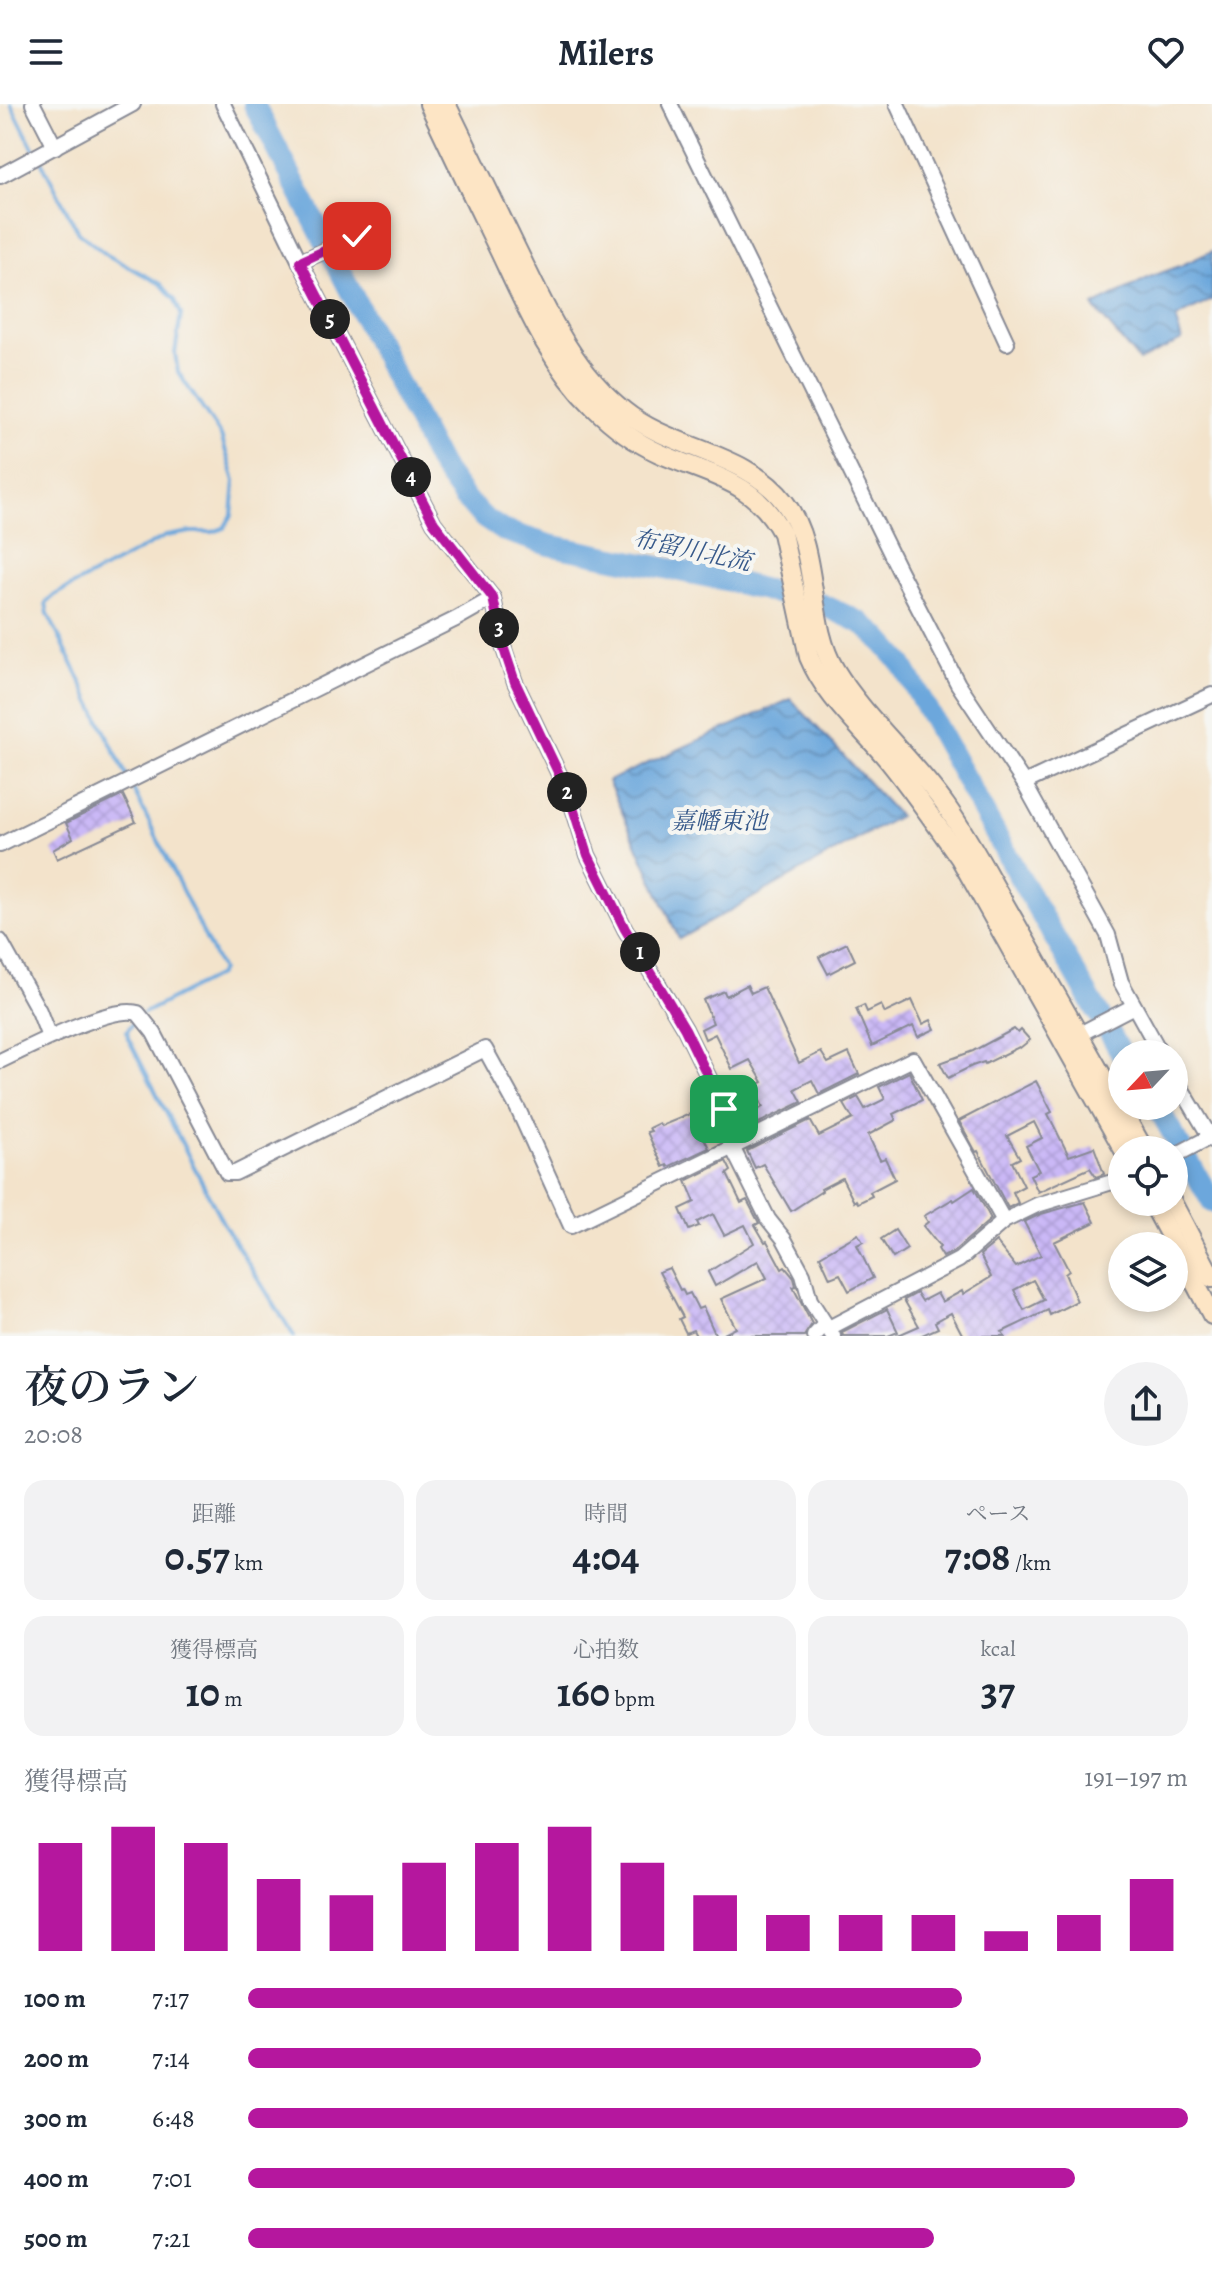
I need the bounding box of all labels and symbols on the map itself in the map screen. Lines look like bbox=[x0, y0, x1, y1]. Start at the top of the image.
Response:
pin bbox=[323, 202, 391, 270]
pin: 5 bbox=[310, 299, 350, 339]
pin: 4 bbox=[391, 457, 431, 497]
water label: 布留川北流 bbox=[630, 522, 758, 579]
pin: 3 bbox=[479, 608, 519, 648]
pin: 2 bbox=[547, 772, 587, 812]
water label: 嘉幡東池 bbox=[671, 805, 770, 837]
pin: 1 bbox=[620, 932, 660, 972]
north arrow bbox=[1108, 1040, 1188, 1120]
pin bbox=[690, 1075, 758, 1143]

